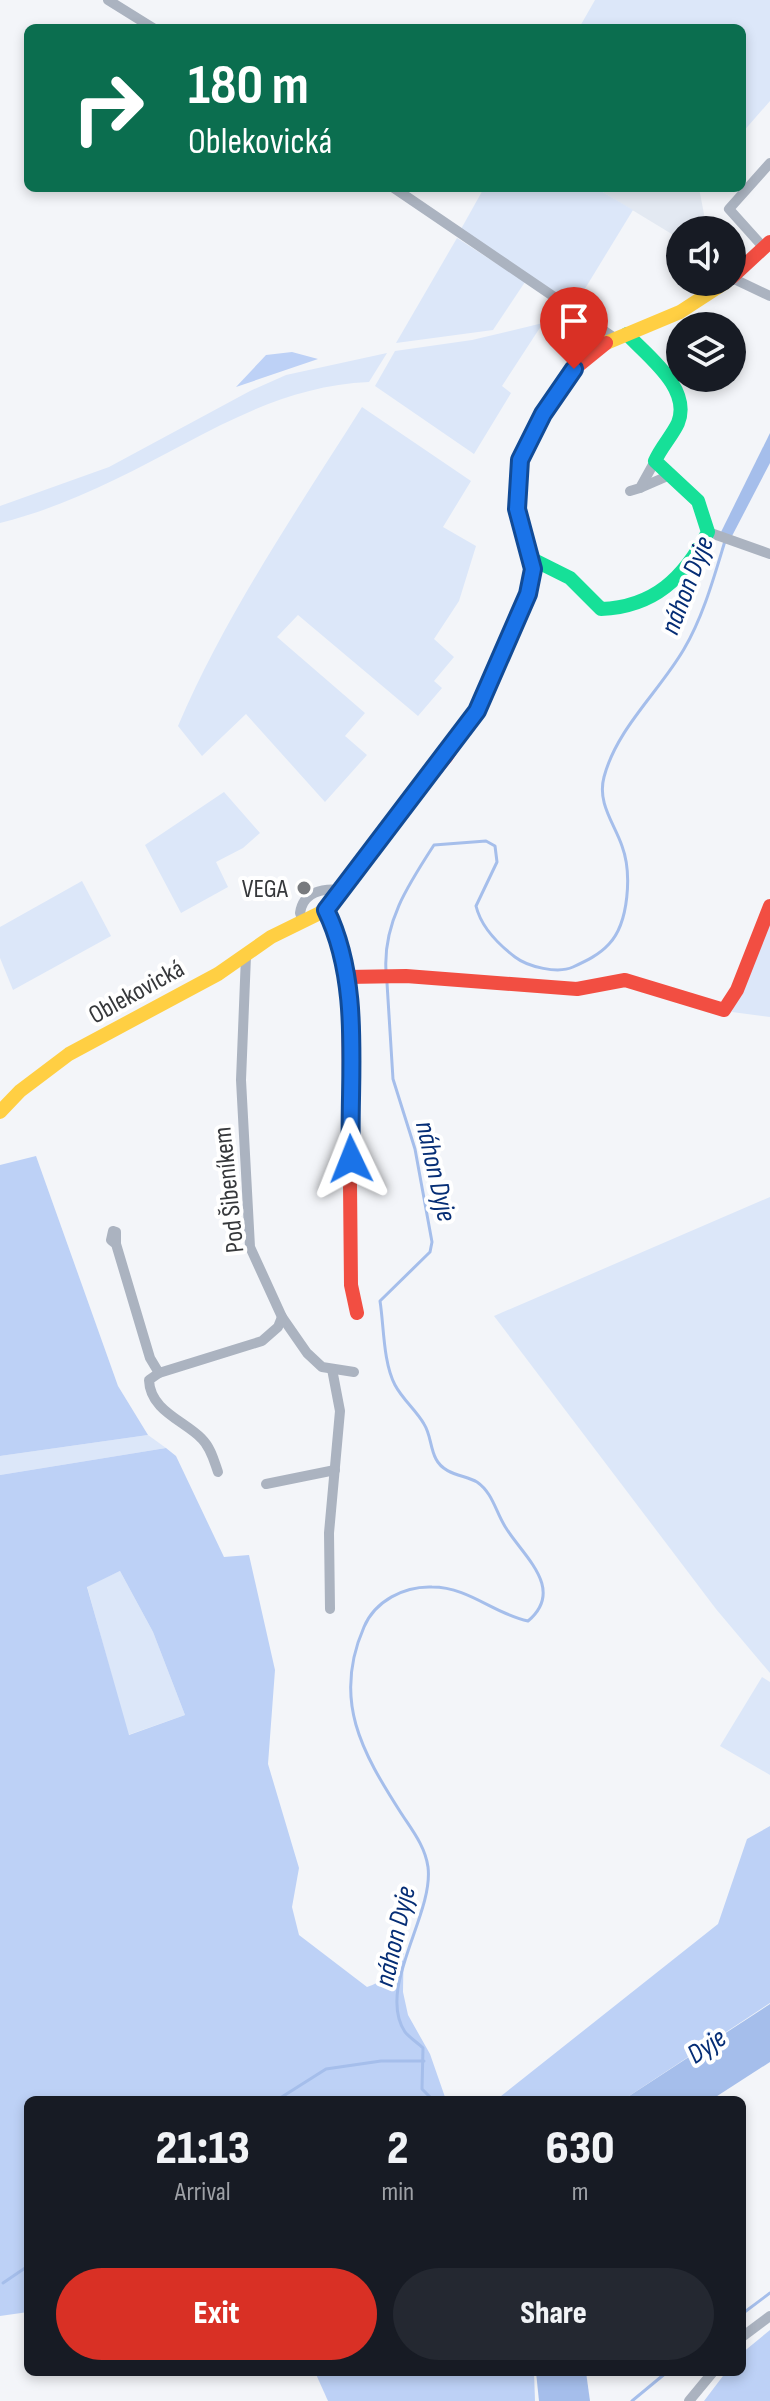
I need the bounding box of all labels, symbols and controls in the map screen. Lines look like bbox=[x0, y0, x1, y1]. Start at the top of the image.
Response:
text: 180 m bbox=[188, 53, 309, 120]
icon: right bbox=[56, 56, 160, 160]
text: Oblekovická bbox=[188, 121, 332, 164]
map controls bbox=[666, 216, 746, 392]
button: sound bbox=[666, 216, 746, 296]
pin bbox=[540, 287, 608, 369]
icon: arrive bbox=[552, 299, 596, 343]
button: layers bbox=[666, 312, 746, 392]
water label: náhon Dyje bbox=[654, 532, 721, 639]
place label: VEGA bbox=[242, 874, 289, 905]
marker: VEGA bbox=[295, 879, 313, 897]
street label: Oblekovická bbox=[84, 953, 190, 1031]
position arrow bbox=[309, 1117, 393, 1201]
water label: náhon Dyje bbox=[408, 1118, 463, 1225]
street label: Pod Šibeníkem bbox=[207, 1125, 252, 1254]
water label: náhon Dyje bbox=[368, 1883, 423, 1990]
water label: Dyje bbox=[681, 2021, 733, 2071]
text: 21:13 bbox=[155, 2120, 250, 2177]
text: 2 bbox=[387, 2120, 409, 2177]
text: 630 bbox=[546, 2120, 615, 2177]
text: Arrival bbox=[175, 2177, 231, 2208]
text: min bbox=[381, 2177, 414, 2208]
text: m bbox=[572, 2177, 588, 2208]
button: Exit bbox=[56, 2268, 377, 2360]
button: Share bbox=[393, 2268, 714, 2360]

